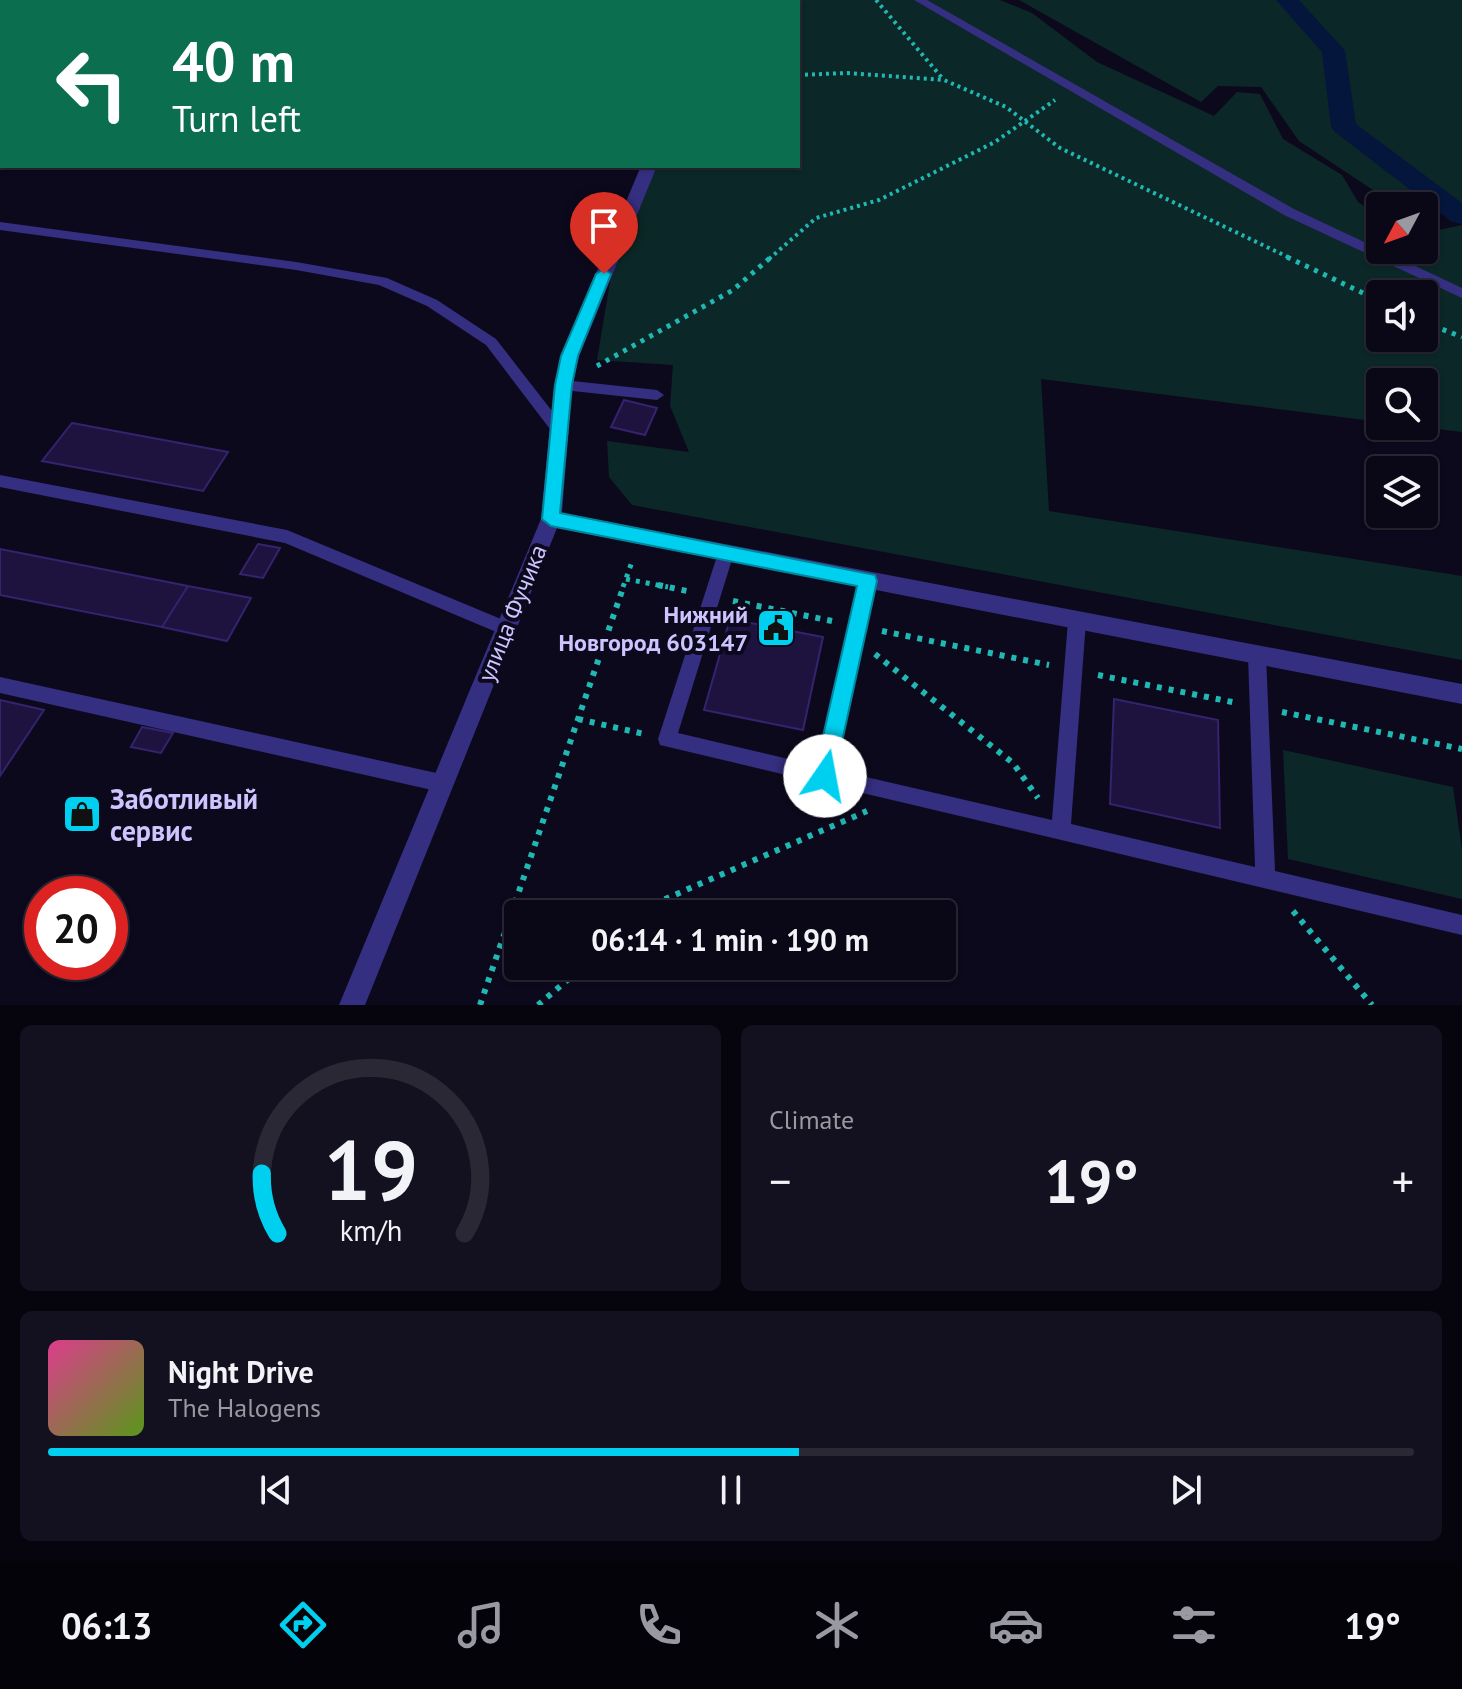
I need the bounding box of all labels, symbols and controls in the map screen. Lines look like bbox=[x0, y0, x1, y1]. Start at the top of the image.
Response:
text: 40 m bbox=[172, 25, 295, 97]
icon: left bbox=[40, 32, 144, 136]
text: Turn left bbox=[172, 95, 301, 142]
pin bbox=[570, 192, 638, 274]
north arrow bbox=[1366, 192, 1438, 264]
map controls bbox=[1366, 192, 1438, 528]
icon: arrive bbox=[582, 204, 626, 248]
button: sound bbox=[1366, 280, 1438, 352]
button: search bbox=[1366, 368, 1438, 440]
button: layers bbox=[1366, 456, 1438, 528]
street label: улица Фучика bbox=[470, 540, 554, 686]
place label: Нижний Новгород 603147 bbox=[558, 599, 748, 658]
public building icon: Нижний Новгород 603147 bbox=[755, 607, 797, 649]
position arrow bbox=[783, 734, 867, 818]
place label: Заботливый сервис bbox=[110, 780, 258, 849]
shop icon: Заботливый сервис bbox=[61, 793, 103, 835]
speed limit sign: 20 bbox=[24, 876, 128, 980]
text: 06:14 · 1 min · 190 m bbox=[591, 920, 869, 959]
text: Climate bbox=[769, 1103, 854, 1136]
text: 19 bbox=[323, 1115, 418, 1223]
text: 19° bbox=[1044, 1142, 1139, 1220]
text: − bbox=[769, 1152, 791, 1209]
text: + bbox=[1392, 1152, 1414, 1209]
text: km/h bbox=[339, 1212, 402, 1249]
text: Night Drive bbox=[168, 1352, 314, 1391]
text: The Halogens bbox=[168, 1391, 321, 1424]
icon: previous bbox=[254, 1468, 298, 1512]
icon: pause bbox=[709, 1468, 753, 1512]
icon: next bbox=[1164, 1468, 1208, 1512]
icon: directions bbox=[275, 1597, 331, 1653]
icon: music bbox=[453, 1597, 509, 1653]
icon: phone bbox=[631, 1597, 687, 1653]
icon: climate bbox=[809, 1597, 865, 1653]
icon: car bbox=[988, 1597, 1044, 1653]
icon: filters bbox=[1166, 1597, 1222, 1653]
text: 06:13 bbox=[61, 1602, 152, 1649]
text: 19° bbox=[1344, 1602, 1401, 1649]

